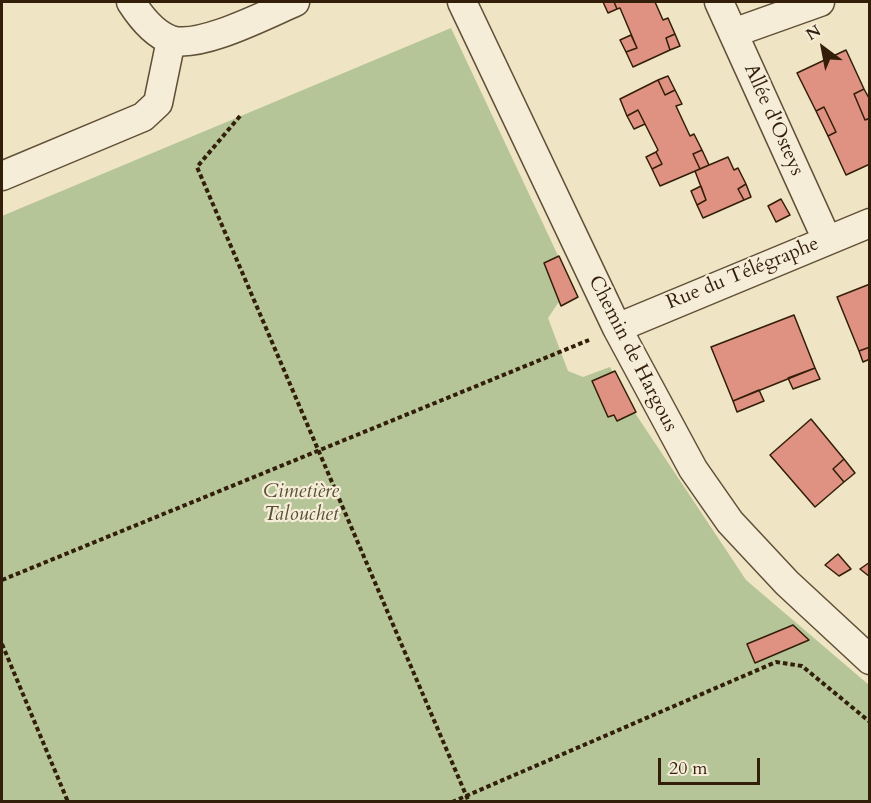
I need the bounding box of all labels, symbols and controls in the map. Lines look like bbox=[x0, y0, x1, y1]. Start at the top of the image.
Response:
north arrow bbox=[793, 18, 853, 78]
text: N bbox=[802, 20, 825, 46]
street label: Allée d'Osteys bbox=[738, 60, 808, 180]
street label: Rue du Télégraphe bbox=[663, 233, 823, 315]
street label: Chemin de Hargous bbox=[582, 272, 682, 436]
park label: Cimetière Talouchet bbox=[263, 480, 339, 527]
scale bar bbox=[661, 746, 763, 784]
text: 20 m bbox=[669, 756, 708, 781]

